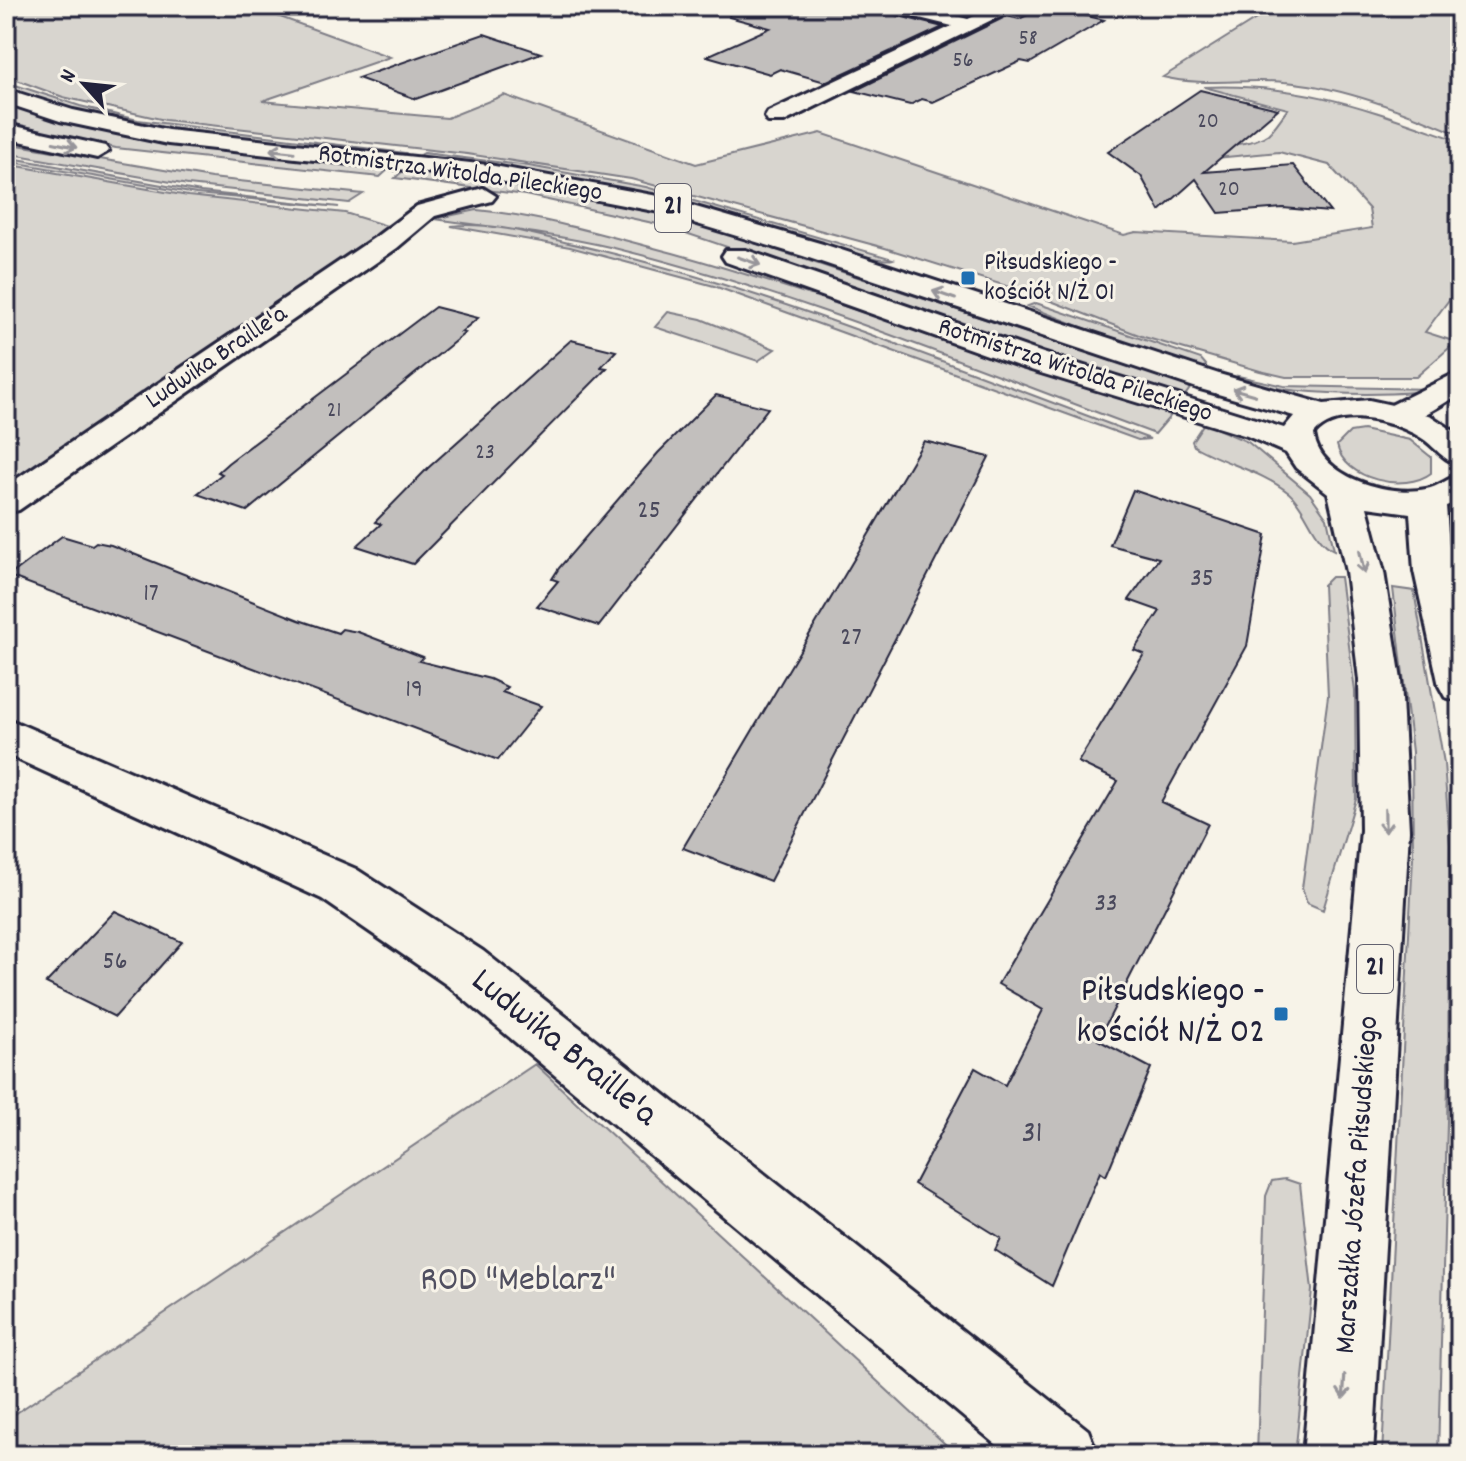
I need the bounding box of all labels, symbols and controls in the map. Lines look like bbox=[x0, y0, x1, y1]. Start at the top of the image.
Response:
house number: 58 bbox=[1018, 24, 1038, 55]
north arrow bbox=[44, 44, 124, 124]
house number: 56 bbox=[953, 46, 973, 77]
text: N bbox=[53, 65, 86, 88]
house number: 20 bbox=[1197, 107, 1219, 138]
street label: Rotmistrza Witolda Pileckiego bbox=[316, 136, 604, 212]
one-way arrow bbox=[52, 138, 77, 153]
one-way arrow bbox=[269, 143, 296, 158]
house number: 20 bbox=[1218, 175, 1240, 206]
road number: 21 bbox=[655, 184, 691, 232]
place label: Piłsudskiego - kościół N/Ż 01 bbox=[984, 245, 1117, 312]
one-way arrow bbox=[736, 254, 761, 269]
marker: Piłsudskiego - kościół N/Ż 01 bbox=[959, 269, 977, 287]
one-way arrow bbox=[932, 286, 957, 301]
street label: Ludwika Braille'a bbox=[139, 296, 296, 419]
street label: Rotmistrza Witolda Pileckiego bbox=[933, 309, 1217, 433]
one-way arrow bbox=[1232, 384, 1258, 399]
house number: 21 bbox=[327, 396, 341, 427]
house number: 23 bbox=[475, 438, 495, 469]
house number: 25 bbox=[637, 493, 661, 530]
one-way arrow bbox=[1355, 549, 1370, 575]
house number: 35 bbox=[1190, 561, 1214, 598]
house number: 17 bbox=[143, 576, 159, 613]
house number: 27 bbox=[840, 620, 862, 657]
house number: 19 bbox=[405, 672, 423, 709]
one-way arrow bbox=[1377, 807, 1392, 834]
house number: 33 bbox=[1094, 886, 1118, 923]
house number: 56 bbox=[103, 944, 127, 981]
road number: 21 bbox=[1357, 945, 1393, 993]
street label: Ludwika Braille'a bbox=[458, 957, 669, 1142]
place label: Piłsudskiego - kościół N/Ż 02 bbox=[1076, 967, 1265, 1060]
marker: Piłsudskiego - kościół N/Ż 02 bbox=[1272, 1005, 1290, 1023]
street label: Marszałka Józefa Piłsudskiego bbox=[1326, 1015, 1392, 1355]
house number: 31 bbox=[1021, 1112, 1043, 1158]
park label: ROD "Meblarz" bbox=[420, 1256, 616, 1308]
one-way arrow bbox=[1336, 1373, 1351, 1400]

